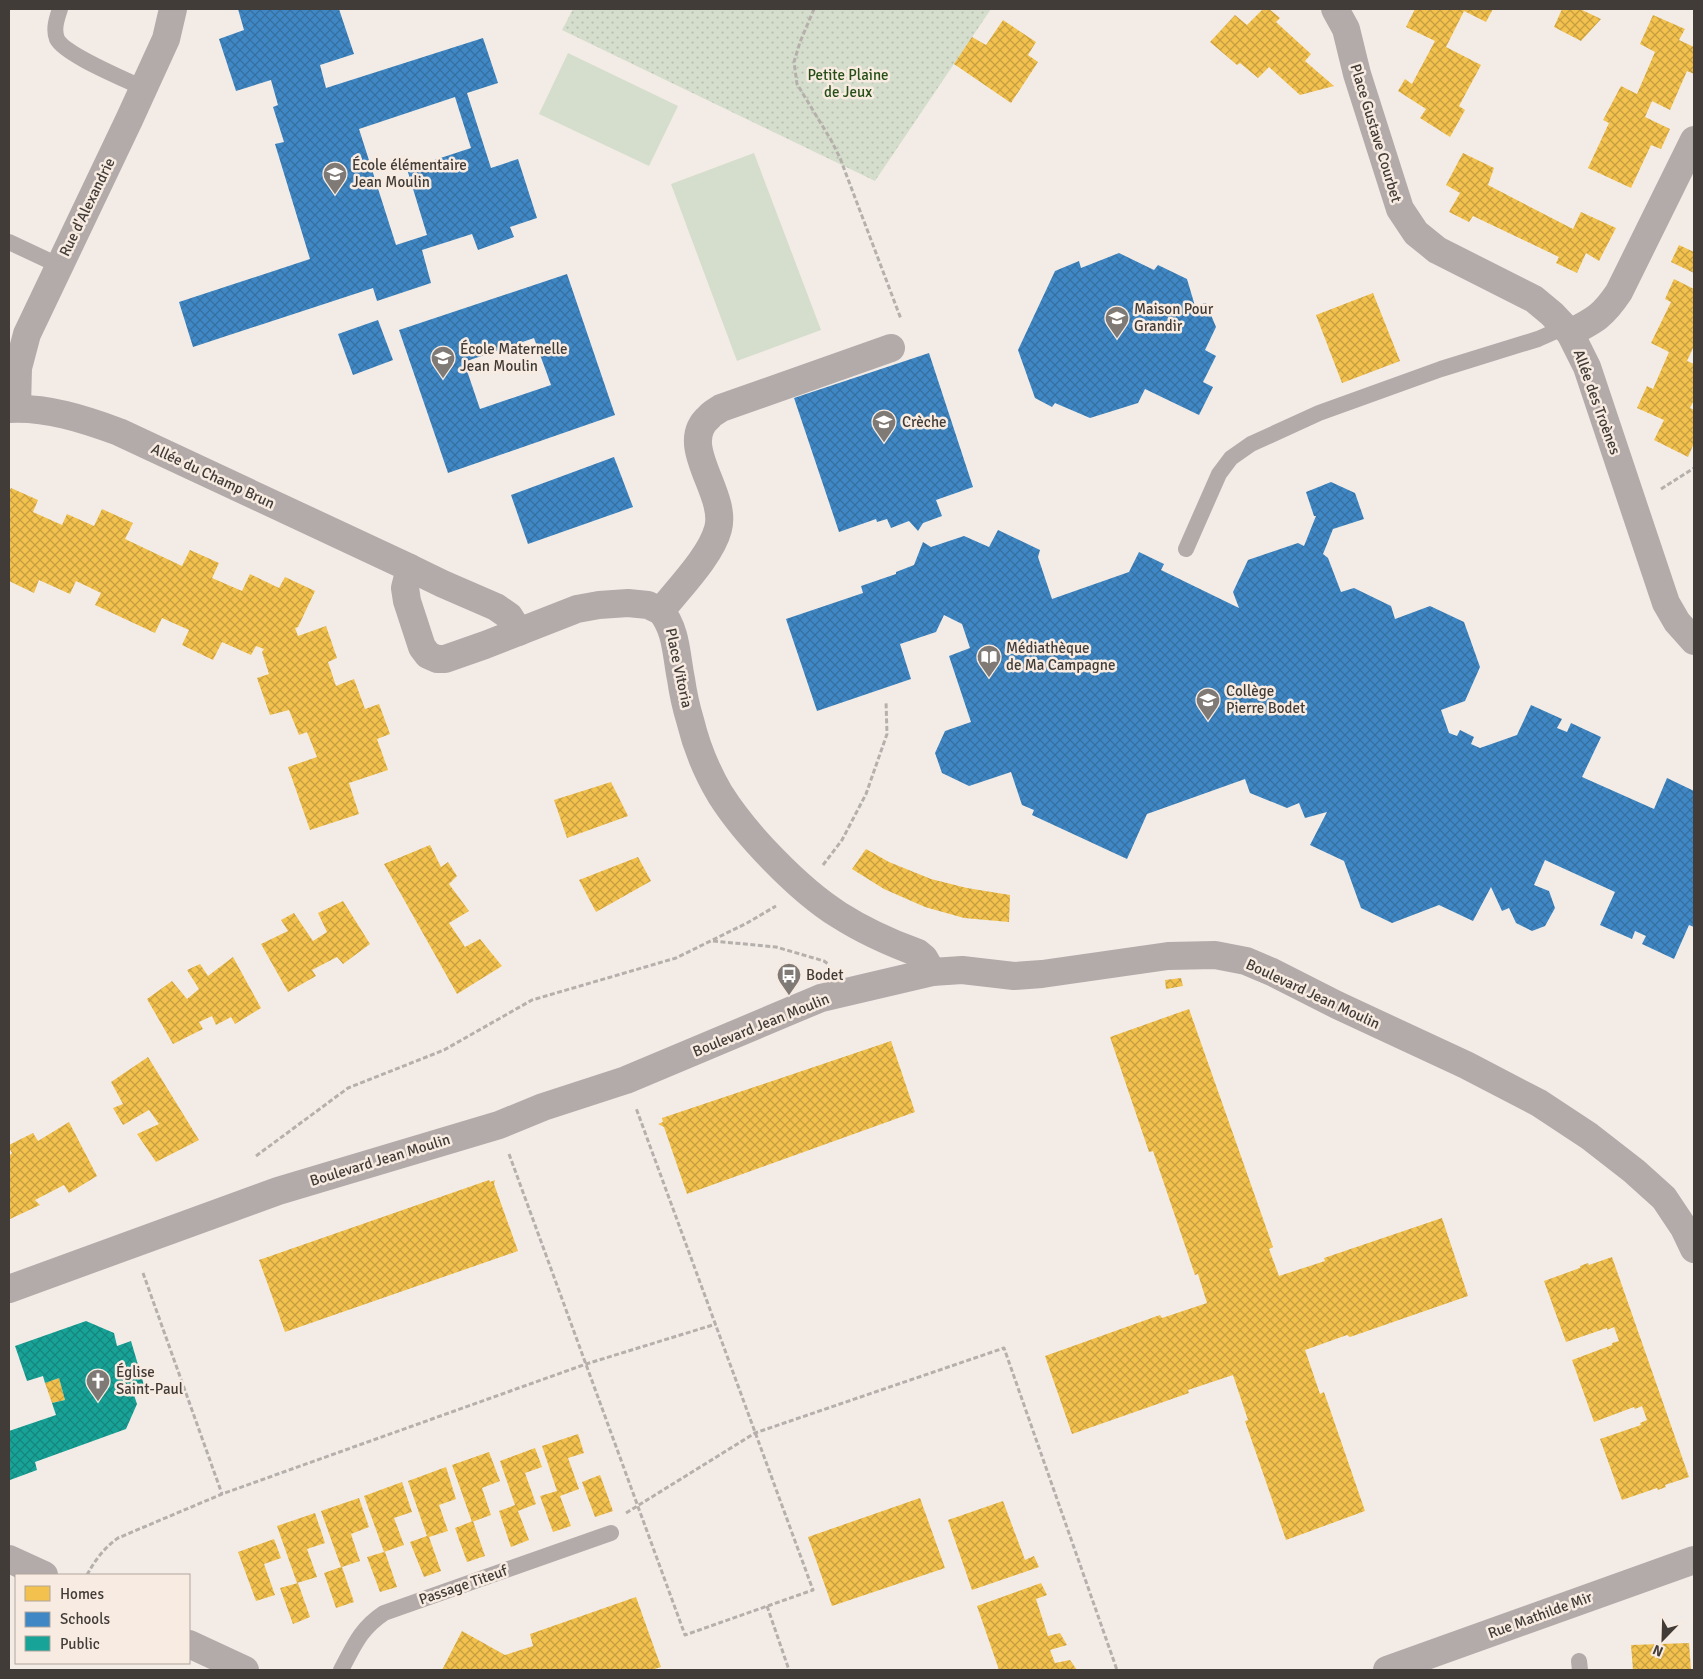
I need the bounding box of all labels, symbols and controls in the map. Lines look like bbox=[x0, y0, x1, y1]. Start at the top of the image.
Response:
street label: Place Gustave Courbet bbox=[1346, 62, 1406, 204]
park label: Petite Plaine de Jeux bbox=[807, 66, 889, 101]
street label: Rue d'Alexandrie bbox=[55, 155, 119, 259]
place label: École élémentaire Jean Moulin bbox=[352, 155, 467, 191]
school or university icon: École élémentaire Jean Moulin bbox=[322, 161, 348, 195]
place label: Maison Pour Grandir bbox=[1134, 300, 1214, 335]
school or university icon: Maison Pour Grandir bbox=[1104, 305, 1130, 339]
place label: École Maternelle Jean Moulin bbox=[460, 339, 568, 375]
school or university icon: École Maternelle Jean Moulin bbox=[430, 345, 456, 379]
street label: Allée des Troènes bbox=[1570, 347, 1625, 457]
school or university icon: Crèche bbox=[871, 409, 897, 443]
place label: Crèche bbox=[902, 413, 947, 431]
street label: Allée du Champ Brun bbox=[148, 440, 278, 512]
street label: Place Vitoria bbox=[662, 626, 696, 710]
place label: Médiathèque de Ma Campagne bbox=[1006, 639, 1115, 674]
library icon: Médiathèque de Ma Campagne bbox=[976, 644, 1002, 678]
place label: Collège Pierre Bodet bbox=[1226, 682, 1305, 717]
school or university icon: Collège Pierre Bodet bbox=[1195, 687, 1221, 721]
street label: Boulevard Jean Moulin bbox=[1243, 955, 1383, 1033]
bus stop icon: Bodet bbox=[776, 962, 802, 996]
place label: Bodet bbox=[806, 966, 844, 984]
street label: Boulevard Jean Moulin bbox=[690, 989, 832, 1061]
street label: Boulevard Jean Moulin bbox=[308, 1130, 452, 1190]
place label: Église Saint-Paul bbox=[116, 1362, 183, 1398]
church icon: Église Saint-Paul bbox=[85, 1368, 111, 1402]
street label: Passage Titeuf bbox=[416, 1561, 511, 1609]
legend bbox=[15, 1574, 190, 1664]
text: Homes bbox=[60, 1585, 104, 1603]
street label: Rue Mathilde Mir bbox=[1485, 1588, 1595, 1642]
text: Schools bbox=[60, 1610, 111, 1628]
north arrow bbox=[1638, 1614, 1688, 1664]
text: Public bbox=[60, 1635, 100, 1653]
text: N bbox=[1650, 1641, 1666, 1660]

